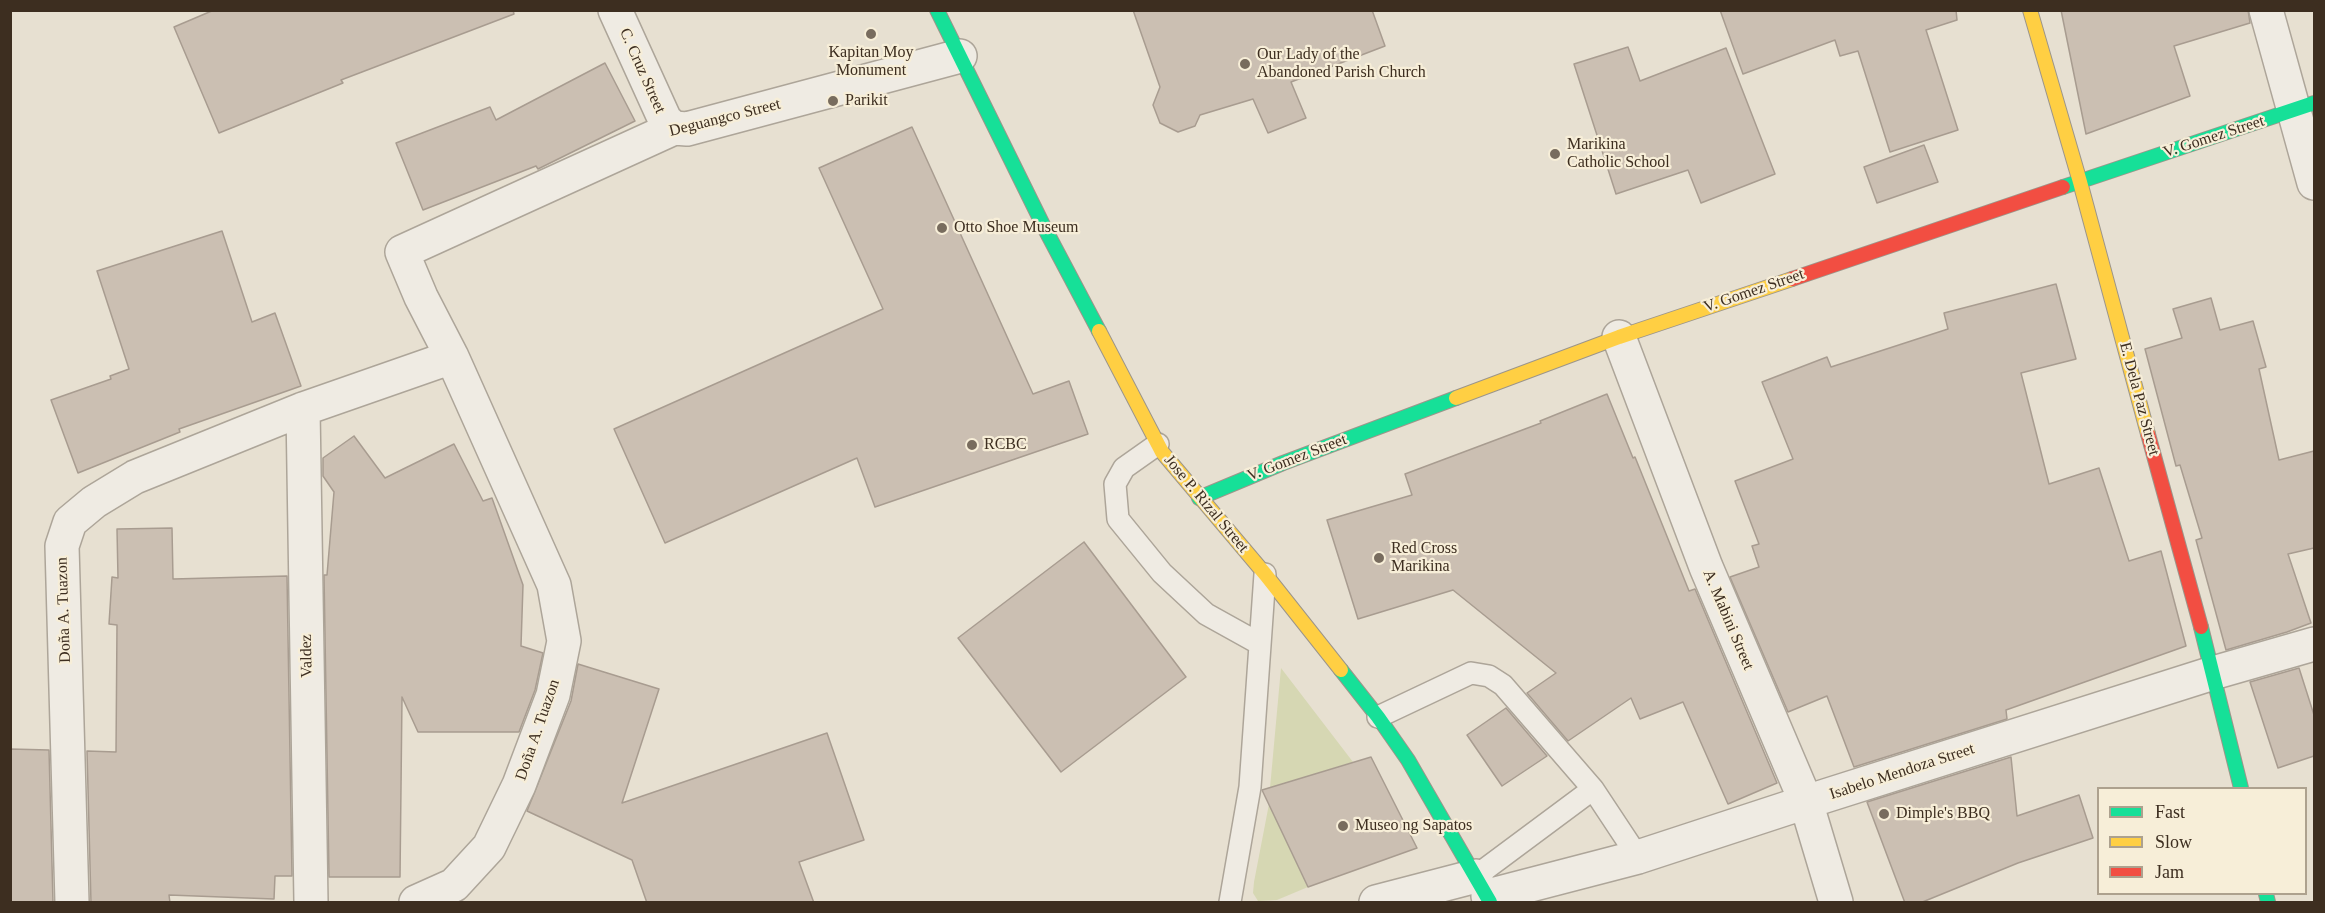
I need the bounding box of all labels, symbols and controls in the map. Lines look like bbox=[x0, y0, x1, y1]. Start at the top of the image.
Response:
street label: C. Cruz Street bbox=[615, 25, 669, 117]
marker: Kapitan Moy Monument bbox=[864, 27, 878, 41]
place label: Kapitan Moy Monument bbox=[829, 43, 913, 81]
place label: Our Lady of the Abandoned Parish Church bbox=[1257, 45, 1426, 83]
marker: Our Lady of the Abandoned Parish Church bbox=[1238, 57, 1252, 71]
place label: Parikit bbox=[845, 91, 888, 111]
marker: Parikit bbox=[826, 94, 840, 108]
street label: Deguangco Street bbox=[667, 95, 783, 141]
street label: V. Gomez Street bbox=[2161, 112, 2267, 162]
place label: Marikina Catholic School bbox=[1567, 135, 1670, 173]
marker: Marikina Catholic School bbox=[1548, 147, 1562, 161]
place label: Otto Shoe Museum bbox=[954, 218, 1078, 238]
marker: Otto Shoe Museum bbox=[935, 221, 949, 235]
street label: V. Gomez Street bbox=[1701, 265, 1807, 317]
street label: E. Dela Paz Street bbox=[2115, 340, 2163, 458]
street label: V. Gomez Street bbox=[1245, 430, 1349, 486]
place label: RCBC bbox=[984, 435, 1027, 455]
marker: RCBC bbox=[965, 438, 979, 452]
street label: Jose P. Rizal Street bbox=[1160, 451, 1252, 557]
place label: Red Cross Marikina bbox=[1391, 539, 1457, 577]
marker: Red Cross Marikina bbox=[1372, 551, 1386, 565]
street label: Doña A. Tuazon bbox=[53, 557, 75, 663]
street label: A. Mabini Street bbox=[1698, 567, 1758, 673]
street label: Valdez bbox=[297, 634, 317, 678]
street label: Doña A. Tuazon bbox=[512, 677, 564, 783]
street label: Isabelo Mendoza Street bbox=[1827, 740, 1977, 804]
legend bbox=[2097, 787, 2307, 895]
text: Fast bbox=[2155, 802, 2185, 822]
place label: Dimple's BBQ bbox=[1896, 804, 1990, 824]
marker: Dimple's BBQ bbox=[1877, 807, 1891, 821]
place label: Museo ng Sapatos bbox=[1355, 816, 1472, 836]
marker: Museo ng Sapatos bbox=[1336, 819, 1350, 833]
text: Slow bbox=[2155, 832, 2192, 852]
text: Jam bbox=[2155, 862, 2184, 882]

